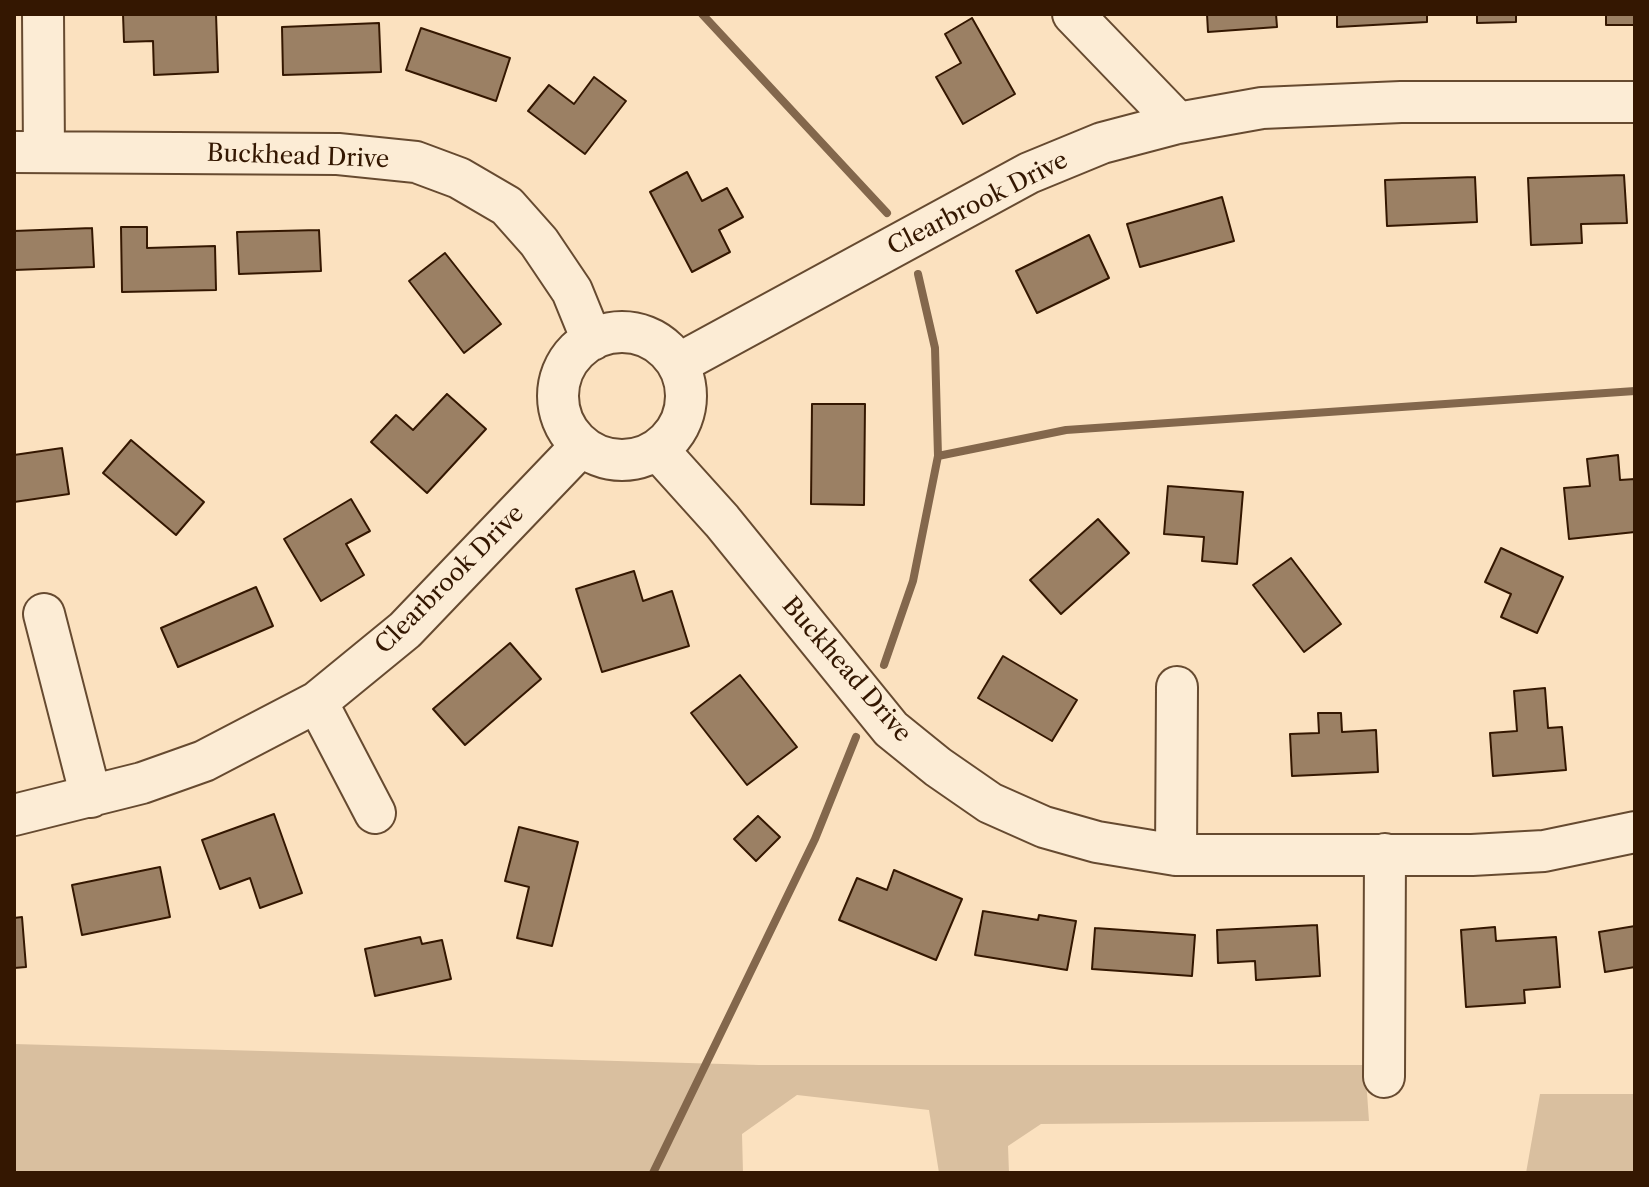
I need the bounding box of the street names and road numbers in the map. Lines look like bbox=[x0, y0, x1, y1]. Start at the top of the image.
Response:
street label: Buckhead Drive bbox=[206, 139, 390, 175]
street label: Clearbrook Drive bbox=[883, 146, 1073, 262]
street label: Clearbrook Drive bbox=[370, 500, 530, 660]
street label: Buckhead Drive bbox=[775, 592, 917, 748]

